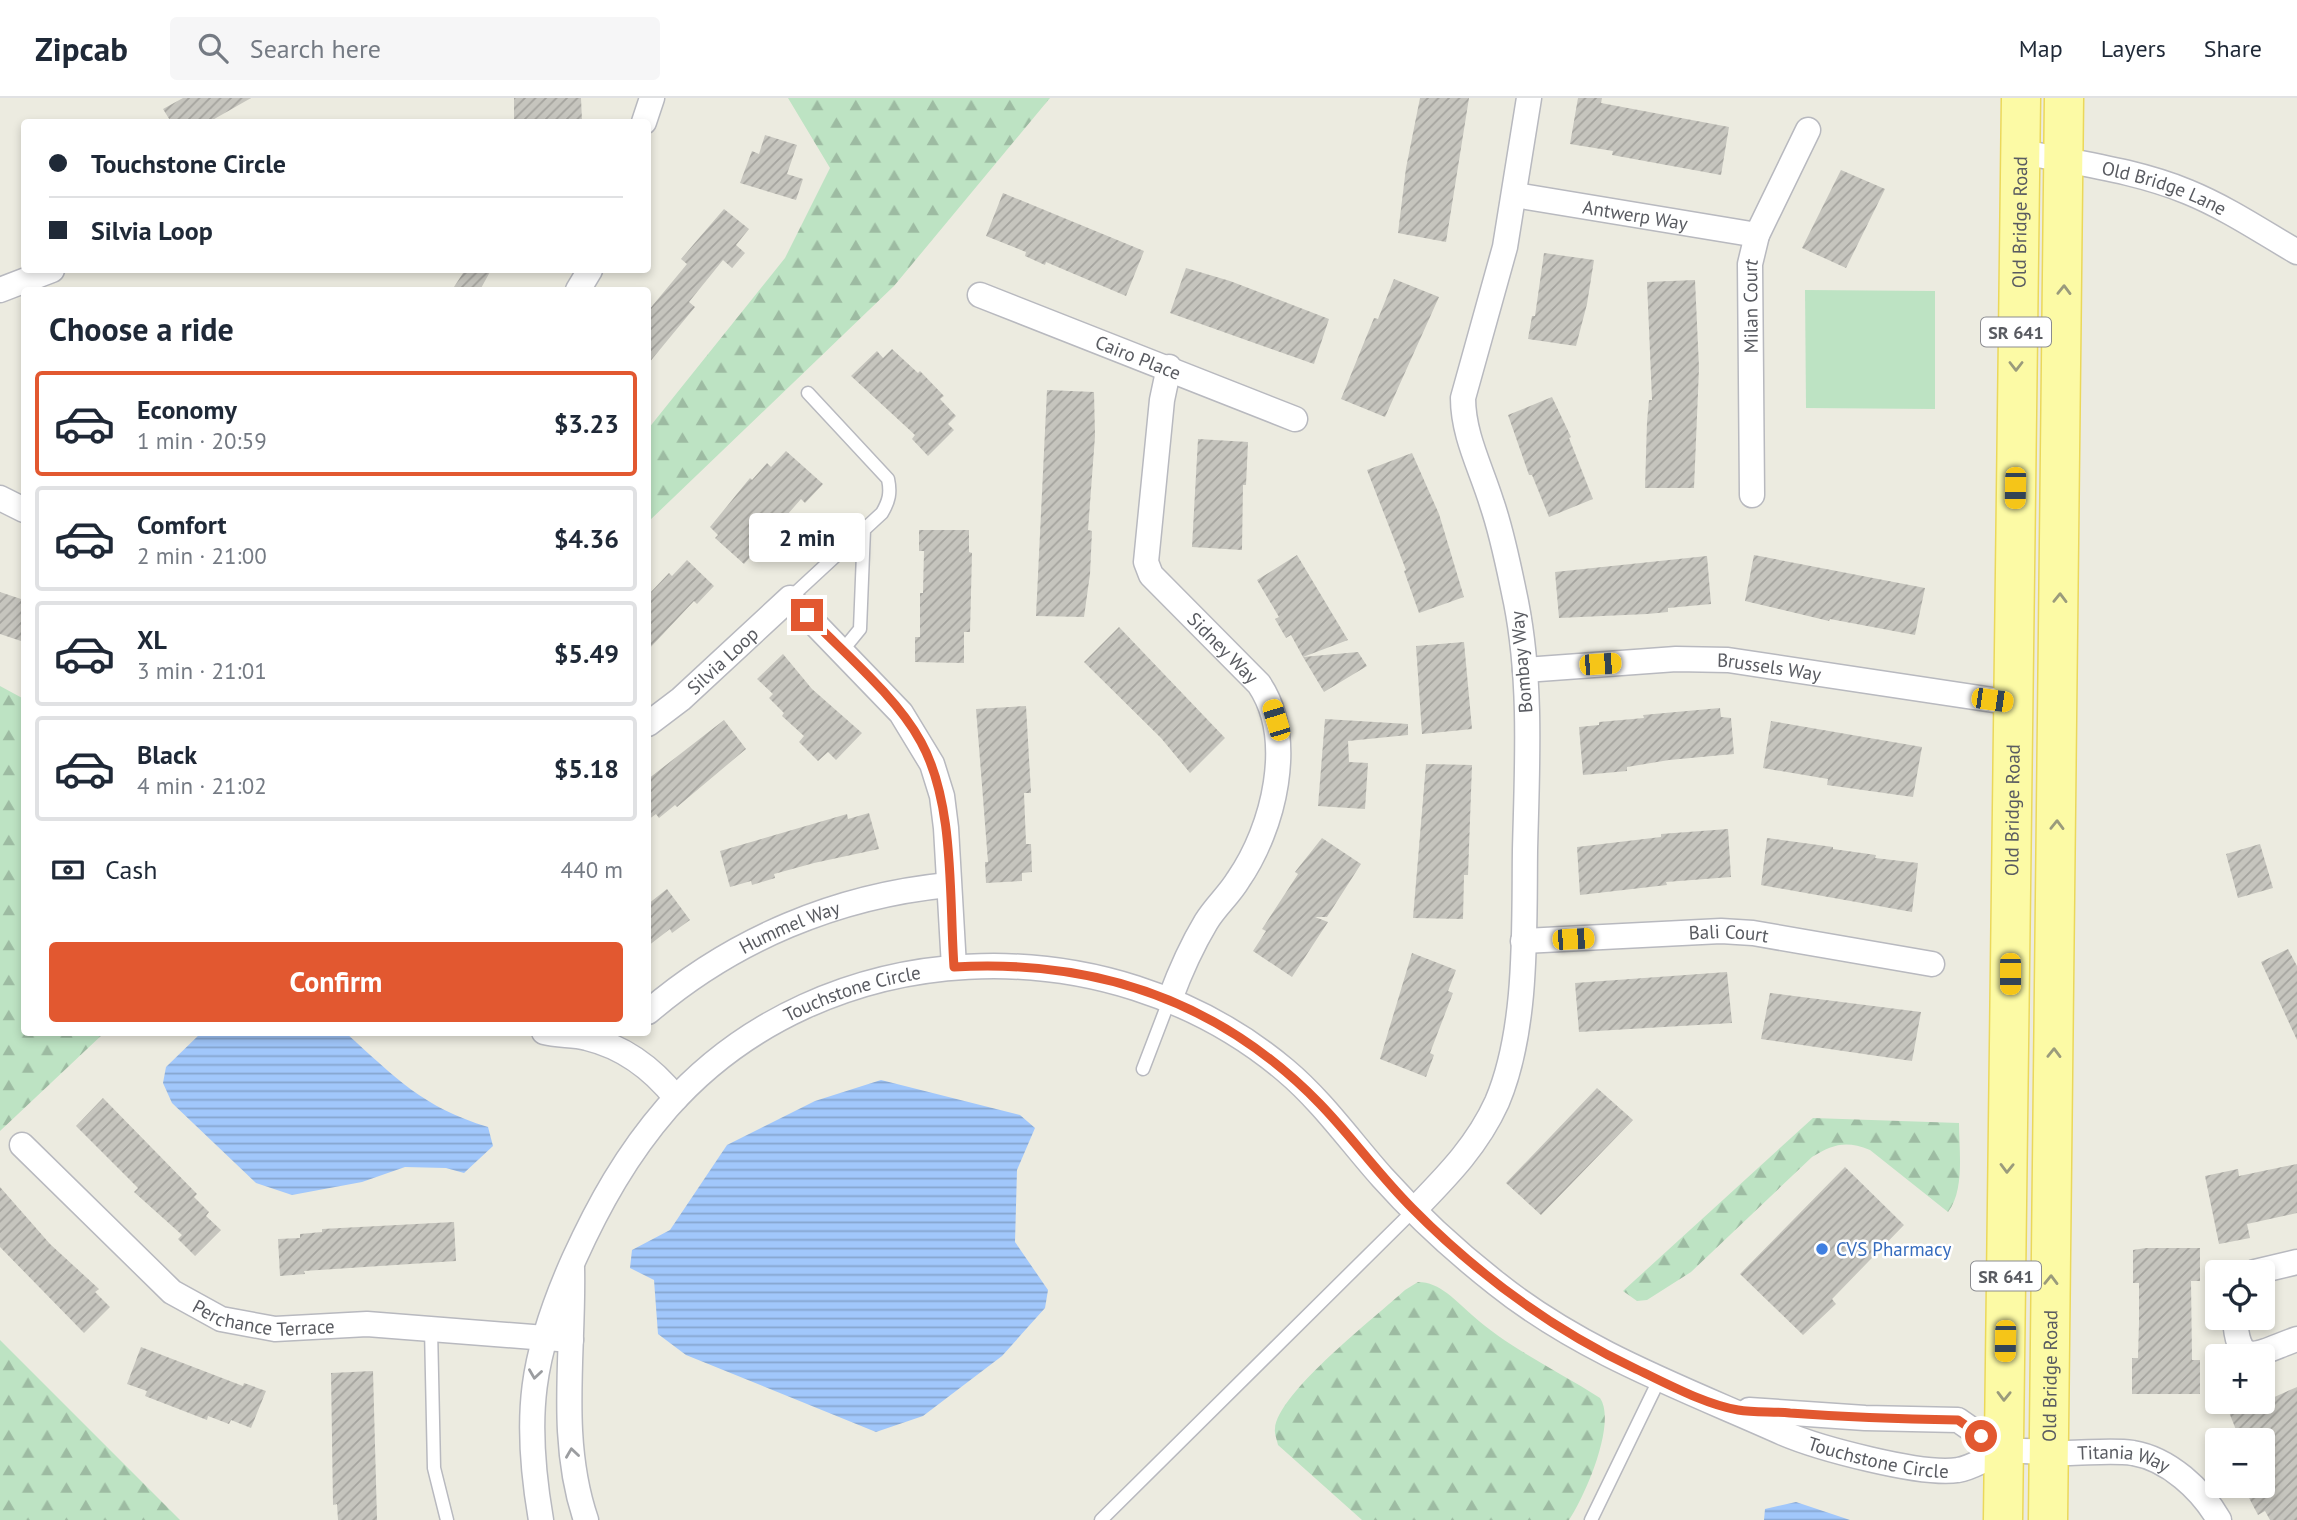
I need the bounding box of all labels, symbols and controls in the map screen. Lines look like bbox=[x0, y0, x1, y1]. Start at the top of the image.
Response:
search box bbox=[170, 17, 660, 80]
text: Zipcab bbox=[35, 27, 128, 70]
icon: search bbox=[194, 29, 232, 67]
text: Search here bbox=[250, 32, 381, 65]
text: Map bbox=[2019, 33, 2063, 64]
text: Layers bbox=[2101, 33, 2166, 64]
text: Share bbox=[2204, 33, 2262, 64]
text: Touchstone Circle bbox=[91, 147, 286, 180]
street label: Old Bridge Lane bbox=[2100, 155, 2231, 220]
street label: Old Bridge Road bbox=[2007, 156, 2032, 288]
street label: Antwerp Way bbox=[1581, 194, 1690, 235]
text: Silvia Loop bbox=[91, 214, 213, 247]
street label: Milan Court bbox=[1738, 255, 1763, 353]
one-way arrow bbox=[2056, 284, 2072, 295]
text: Choose a ride bbox=[49, 308, 234, 350]
road number: SR 641 bbox=[1981, 318, 2051, 346]
street label: Cairo Place bbox=[1092, 330, 1185, 385]
one-way arrow bbox=[2008, 361, 2024, 372]
icon: car bbox=[53, 392, 116, 455]
text: Economy bbox=[137, 393, 237, 426]
text: $3.23 bbox=[554, 407, 619, 440]
text: 1 min · 20:59 bbox=[137, 426, 267, 455]
car bbox=[2005, 467, 2026, 509]
icon: car bbox=[53, 507, 116, 570]
text: Comfort bbox=[137, 508, 227, 541]
callout: 2 min bbox=[749, 514, 865, 562]
text: $4.36 bbox=[554, 522, 619, 555]
text: 2 min bbox=[779, 523, 835, 552]
text: 2 min · 21:00 bbox=[137, 541, 267, 570]
one-way arrow bbox=[2052, 592, 2068, 603]
route end bbox=[791, 599, 823, 631]
street label: Sidney Way bbox=[1183, 607, 1264, 689]
street label: Bombay Way bbox=[1505, 610, 1537, 714]
icon: car bbox=[53, 622, 116, 685]
street label: Silvia Loop bbox=[682, 622, 763, 700]
text: XL bbox=[137, 623, 167, 656]
text: $5.49 bbox=[554, 637, 619, 670]
street label: Brussels Way bbox=[1717, 648, 1823, 686]
car bbox=[1579, 652, 1622, 676]
text: 3 min · 21:01 bbox=[137, 656, 267, 685]
car bbox=[1970, 687, 2015, 713]
car bbox=[1260, 697, 1293, 743]
icon: car bbox=[53, 737, 116, 800]
text: Black bbox=[137, 738, 197, 771]
street label: Old Bridge Road bbox=[1999, 744, 2025, 876]
text: $5.18 bbox=[554, 752, 619, 785]
text: 4 min · 21:02 bbox=[137, 771, 267, 800]
one-way arrow bbox=[2049, 820, 2065, 830]
icon: cash bbox=[49, 851, 87, 889]
text: Cash bbox=[105, 853, 157, 886]
text: 440 m bbox=[561, 855, 623, 884]
street label: Hummel Way bbox=[735, 895, 843, 959]
street label: Bali Court bbox=[1688, 919, 1771, 948]
car bbox=[1552, 927, 1595, 951]
button: Confirm bbox=[49, 942, 623, 1022]
car bbox=[2000, 953, 2021, 995]
street label: Touchstone Circle bbox=[779, 960, 922, 1027]
one-way arrow bbox=[2046, 1047, 2062, 1058]
one-way arrow bbox=[1999, 1163, 2015, 1174]
place label: CVS Pharmacy bbox=[1836, 1237, 1951, 1261]
marker: CVS Pharmacy bbox=[1814, 1241, 1830, 1257]
map controls bbox=[2205, 1260, 2275, 1498]
button: locate bbox=[2205, 1260, 2275, 1330]
road number: SR 641 bbox=[1971, 1261, 2041, 1290]
one-way arrow bbox=[2043, 1275, 2059, 1285]
street label: Perchance Terrace bbox=[188, 1294, 335, 1341]
street label: Old Bridge Road bbox=[2037, 1310, 2062, 1442]
car bbox=[1995, 1320, 2016, 1362]
button: + bbox=[2205, 1344, 2275, 1414]
one-way arrow bbox=[528, 1368, 543, 1380]
one-way arrow bbox=[1996, 1391, 2012, 1401]
route start bbox=[1965, 1420, 1997, 1452]
button: − bbox=[2205, 1428, 2275, 1498]
street label: Touchstone Circle bbox=[1805, 1431, 1949, 1483]
street label: Titania Way bbox=[2077, 1440, 2175, 1478]
one-way arrow bbox=[565, 1447, 580, 1459]

